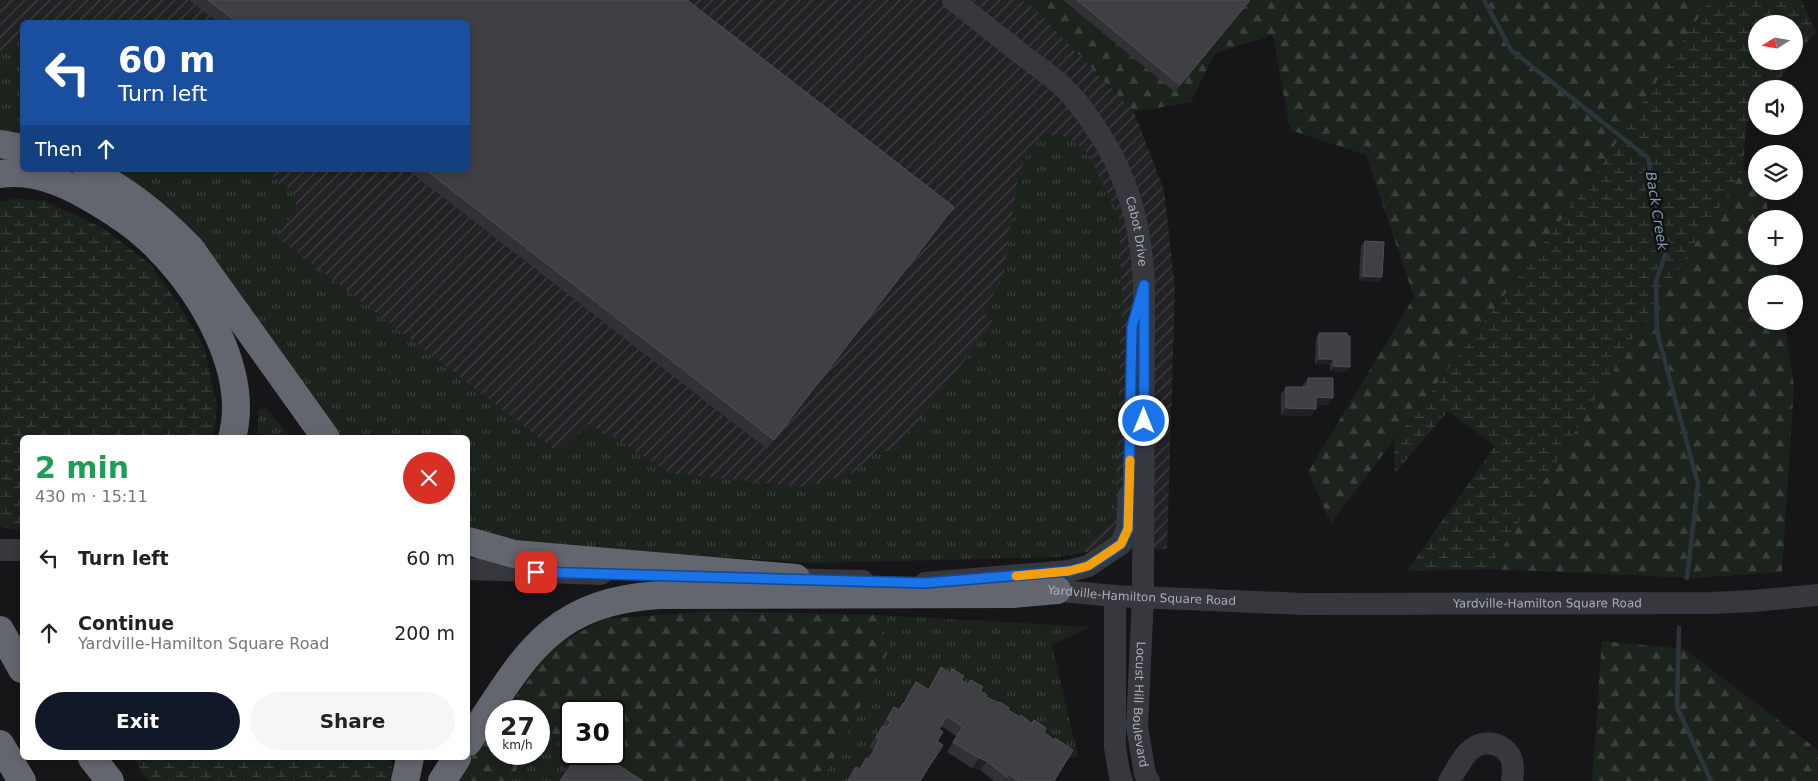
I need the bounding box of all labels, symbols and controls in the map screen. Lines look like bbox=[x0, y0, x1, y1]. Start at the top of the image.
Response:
north arrow bbox=[1748, 15, 1802, 70]
map controls bbox=[1748, 15, 1803, 330]
icon: left bbox=[35, 40, 100, 105]
text: 60 m bbox=[118, 40, 215, 80]
button: sound bbox=[1748, 80, 1803, 135]
text: Turn left bbox=[118, 81, 207, 106]
icon: ahead bbox=[92, 135, 120, 163]
text: Then bbox=[35, 138, 82, 160]
button: layers bbox=[1748, 145, 1803, 200]
water label: Back Creek bbox=[1643, 171, 1671, 252]
street label: Cabot Drive bbox=[1123, 194, 1150, 267]
button: + bbox=[1748, 210, 1803, 265]
button: − bbox=[1748, 275, 1803, 330]
position arrow bbox=[1117, 394, 1169, 446]
text: 2 min bbox=[35, 450, 129, 485]
button: close bbox=[403, 452, 455, 504]
text: 430 m · 15:11 bbox=[35, 487, 148, 506]
icon: left bbox=[35, 544, 63, 572]
text: Turn left bbox=[78, 547, 169, 569]
text: 60 m bbox=[406, 547, 455, 569]
pin bbox=[515, 551, 557, 593]
icon: arrive bbox=[522, 558, 550, 586]
street label: Yardville-Hamilton Square Road bbox=[1046, 583, 1236, 608]
street label: Yardville-Hamilton Square Road bbox=[1452, 596, 1642, 611]
text: Continue bbox=[78, 612, 174, 634]
icon: ahead bbox=[35, 619, 63, 647]
text: 200 m bbox=[394, 622, 455, 644]
text: Yardville-Hamilton Square Road bbox=[78, 634, 329, 653]
street label: Locust Hill Boulevard bbox=[1130, 641, 1151, 768]
button: Exit bbox=[35, 692, 240, 750]
button: Share bbox=[250, 692, 455, 750]
speed limit sign: 30 bbox=[560, 700, 625, 765]
text: 27 bbox=[500, 712, 535, 741]
text: km/h bbox=[502, 738, 533, 752]

